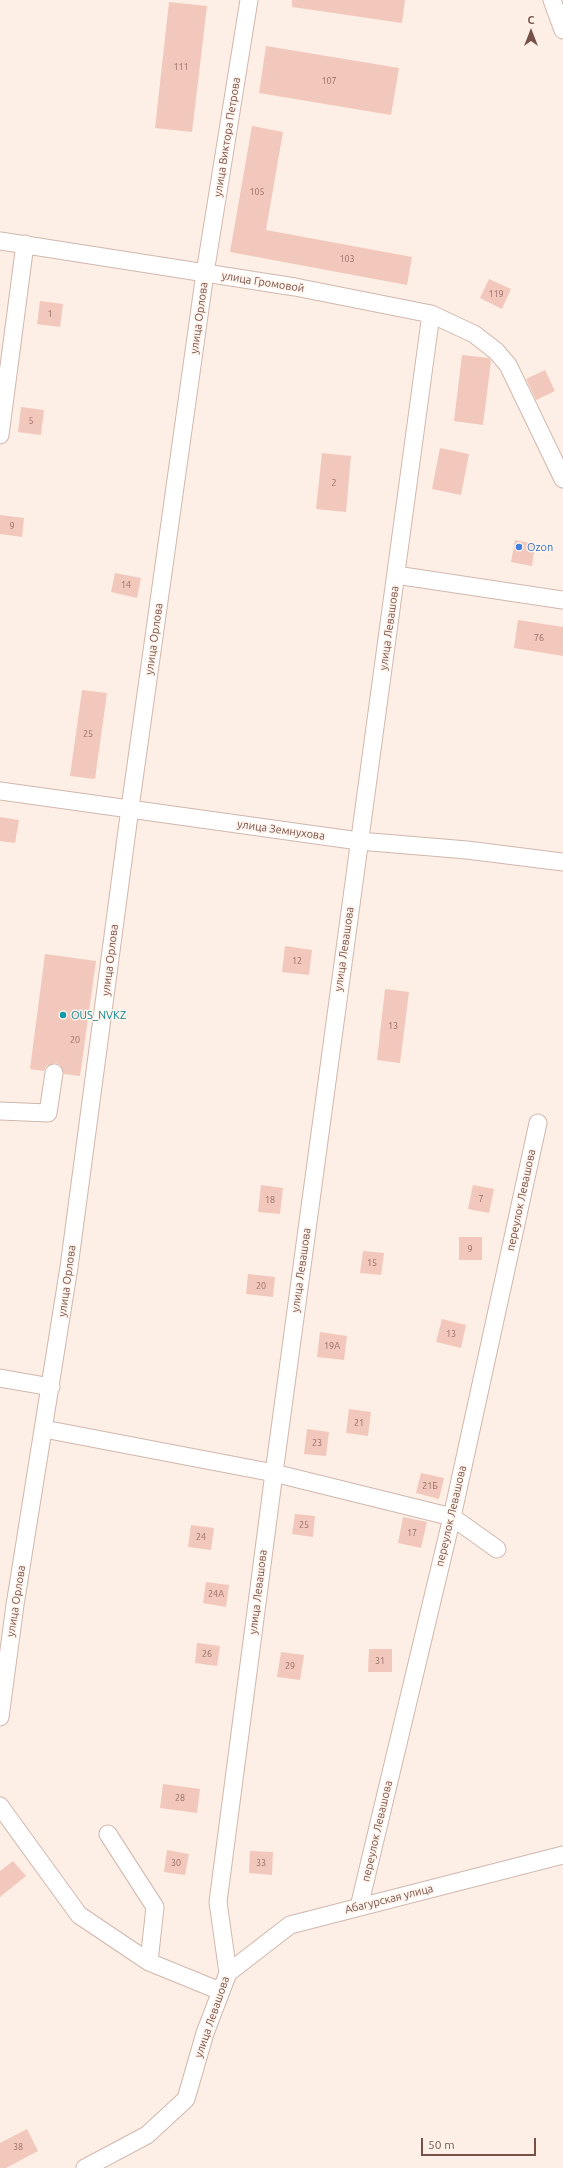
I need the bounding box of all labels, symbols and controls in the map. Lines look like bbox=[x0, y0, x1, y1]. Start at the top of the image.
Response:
north arrow bbox=[511, 12, 551, 52]
text: С bbox=[527, 14, 535, 26]
house number: 111 bbox=[173, 62, 189, 72]
street label: улица Виктора Петрова bbox=[211, 76, 243, 198]
house number: 107 bbox=[321, 76, 337, 86]
house number: 105 bbox=[249, 187, 265, 197]
house number: 103 bbox=[339, 254, 355, 264]
street label: улица Громовой bbox=[221, 269, 305, 295]
street label: улица Орлова bbox=[187, 281, 211, 355]
house number: 119 bbox=[488, 289, 504, 299]
house number: 1 bbox=[47, 309, 53, 319]
house number: 5 bbox=[28, 416, 34, 426]
house number: 2 bbox=[331, 478, 337, 488]
house number: 9 bbox=[9, 521, 15, 531]
place label: Ozon bbox=[527, 540, 553, 554]
marker: Ozon bbox=[514, 542, 524, 552]
house number: 14 bbox=[121, 580, 131, 590]
street label: улица Левашова bbox=[377, 585, 401, 671]
street label: улица Орлова bbox=[142, 602, 166, 676]
house number: 76 bbox=[534, 633, 544, 643]
house number: 25 bbox=[83, 729, 93, 739]
street label: улица Земнухова bbox=[236, 817, 326, 843]
street label: улица Левашова bbox=[332, 906, 356, 992]
street label: улица Орлова bbox=[99, 923, 121, 997]
house number: 12 bbox=[292, 956, 302, 966]
place label: OUS_NVKZ bbox=[71, 1008, 126, 1022]
marker: OUS_NVKZ bbox=[58, 1010, 68, 1020]
house number: 13 bbox=[388, 1021, 398, 1031]
house number: 20 bbox=[70, 1035, 80, 1045]
street label: переулок Левашова bbox=[504, 1148, 538, 1252]
house number: 7 bbox=[478, 1194, 484, 1204]
house number: 18 bbox=[265, 1195, 275, 1205]
street label: улица Левашова bbox=[289, 1227, 313, 1313]
street label: улица Орлова bbox=[55, 1244, 79, 1318]
house number: 9 bbox=[467, 1244, 473, 1254]
house number: 15 bbox=[367, 1258, 377, 1268]
house number: 20 bbox=[256, 1281, 266, 1291]
house number: 13 bbox=[446, 1329, 456, 1339]
house number: 19А bbox=[324, 1341, 340, 1351]
house number: 21 bbox=[354, 1418, 364, 1428]
house number: 23 bbox=[312, 1438, 322, 1448]
street label: переулок Левашова bbox=[433, 1464, 469, 1568]
house number: 21Б bbox=[422, 1481, 438, 1491]
house number: 25 bbox=[299, 1520, 309, 1530]
house number: 17 bbox=[407, 1528, 417, 1538]
house number: 24 bbox=[196, 1532, 206, 1542]
street label: улица Левашова bbox=[246, 1549, 270, 1635]
street label: улица Орлова bbox=[4, 1564, 28, 1638]
house number: 24А bbox=[208, 1589, 224, 1599]
house number: 26 bbox=[202, 1649, 212, 1659]
house number: 31 bbox=[375, 1656, 385, 1666]
house number: 29 bbox=[285, 1661, 295, 1671]
street label: переулок Левашова bbox=[359, 1779, 395, 1883]
house number: 28 bbox=[175, 1793, 185, 1803]
house number: 30 bbox=[171, 1858, 181, 1868]
house number: 33 bbox=[256, 1858, 266, 1868]
street label: Абагурская улица bbox=[343, 1882, 435, 1916]
street label: улица Левашова bbox=[192, 1975, 232, 2059]
scale bar bbox=[423, 2130, 538, 2156]
text: 50 m bbox=[428, 2138, 455, 2151]
house number: 38 bbox=[13, 2142, 23, 2152]

